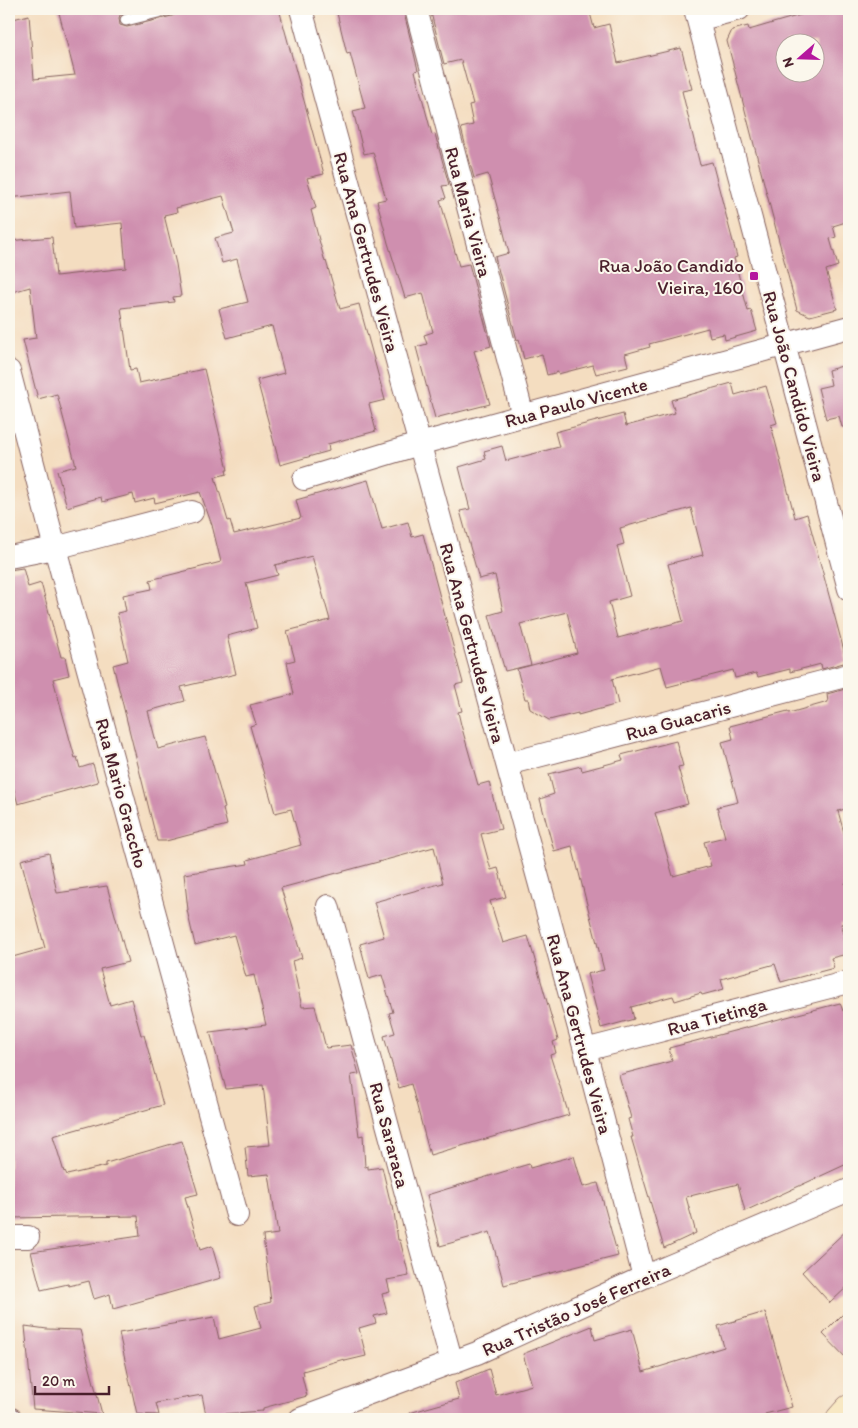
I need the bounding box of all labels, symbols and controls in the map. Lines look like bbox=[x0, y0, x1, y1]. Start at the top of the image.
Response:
north arrow bbox=[776, 32, 826, 82]
text: N bbox=[779, 55, 798, 70]
street label: Rua Maria Vieira bbox=[440, 144, 497, 280]
street label: Rua Ana Gertrudes Vieira bbox=[329, 149, 404, 355]
place label: Rua João Candido Vieira, 160 bbox=[599, 254, 744, 299]
marker: Rua João Candido Vieira, 160 bbox=[748, 270, 760, 282]
street label: Rua João Candido Vieira bbox=[758, 288, 831, 484]
street label: Rua Paulo Vicente bbox=[502, 372, 650, 433]
street label: Rua Ana Gertrudes Vieira bbox=[435, 540, 510, 746]
street label: Rua Guacaris bbox=[623, 695, 733, 746]
street label: Rua Mario Graccho bbox=[90, 716, 153, 871]
street label: Rua Ana Gertrudes Vieira bbox=[542, 931, 617, 1137]
street label: Rua Tietinga bbox=[665, 992, 769, 1041]
street label: Rua Sararaca bbox=[364, 1080, 415, 1191]
street label: Rua Tristão José Ferreira bbox=[478, 1257, 674, 1361]
scale bar bbox=[35, 1363, 109, 1395]
text: 20 m bbox=[42, 1372, 76, 1390]

